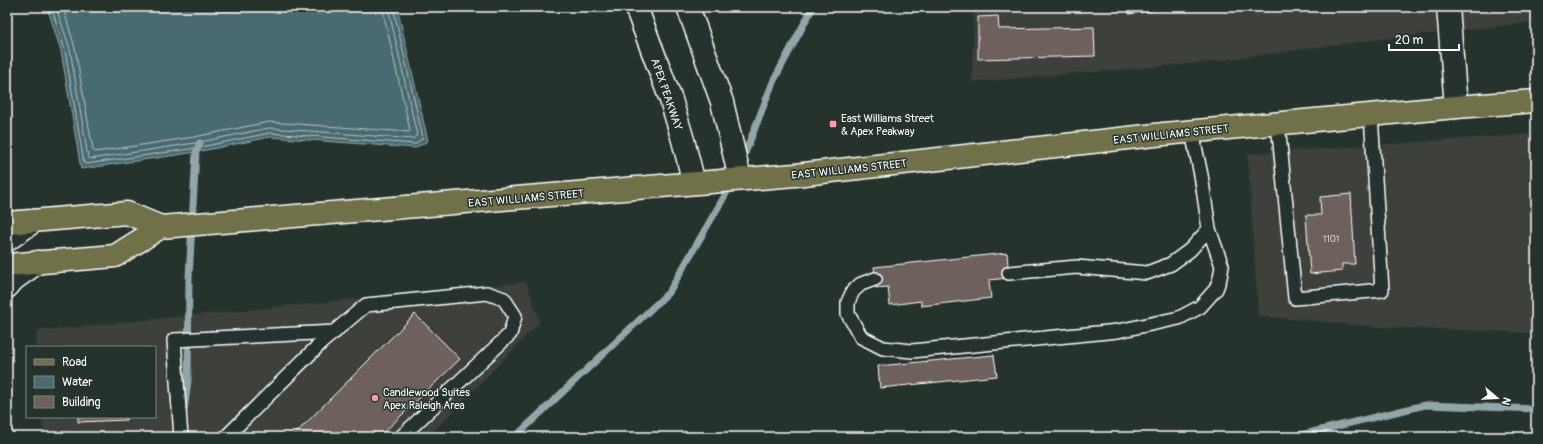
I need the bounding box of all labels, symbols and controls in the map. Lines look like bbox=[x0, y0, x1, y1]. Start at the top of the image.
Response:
scale bar bbox=[1389, 26, 1459, 52]
text: 20 m bbox=[1395, 33, 1424, 48]
street label: APEX PEAKWAY bbox=[648, 56, 685, 132]
place label: East Williams Street & Apex Peakway bbox=[841, 112, 935, 138]
marker: East Williams Street & Apex Peakway bbox=[828, 119, 838, 129]
street label: EAST WILLIAMS STREET bbox=[1113, 122, 1229, 147]
street label: EAST WILLIAMS STREET bbox=[791, 157, 907, 182]
street label: EAST WILLIAMS STREET bbox=[468, 187, 584, 210]
house number: 1101 bbox=[1323, 234, 1339, 245]
legend bbox=[26, 346, 156, 418]
text: Road bbox=[62, 355, 87, 370]
text: Water bbox=[62, 375, 93, 390]
north arrow bbox=[1477, 378, 1517, 418]
place label: Candlewood Suites Apex Raleigh Area bbox=[383, 386, 470, 412]
marker: Candlewood Suites Apex Raleigh Area bbox=[370, 393, 380, 403]
text: Building bbox=[62, 395, 101, 410]
text: N bbox=[1498, 395, 1513, 407]

